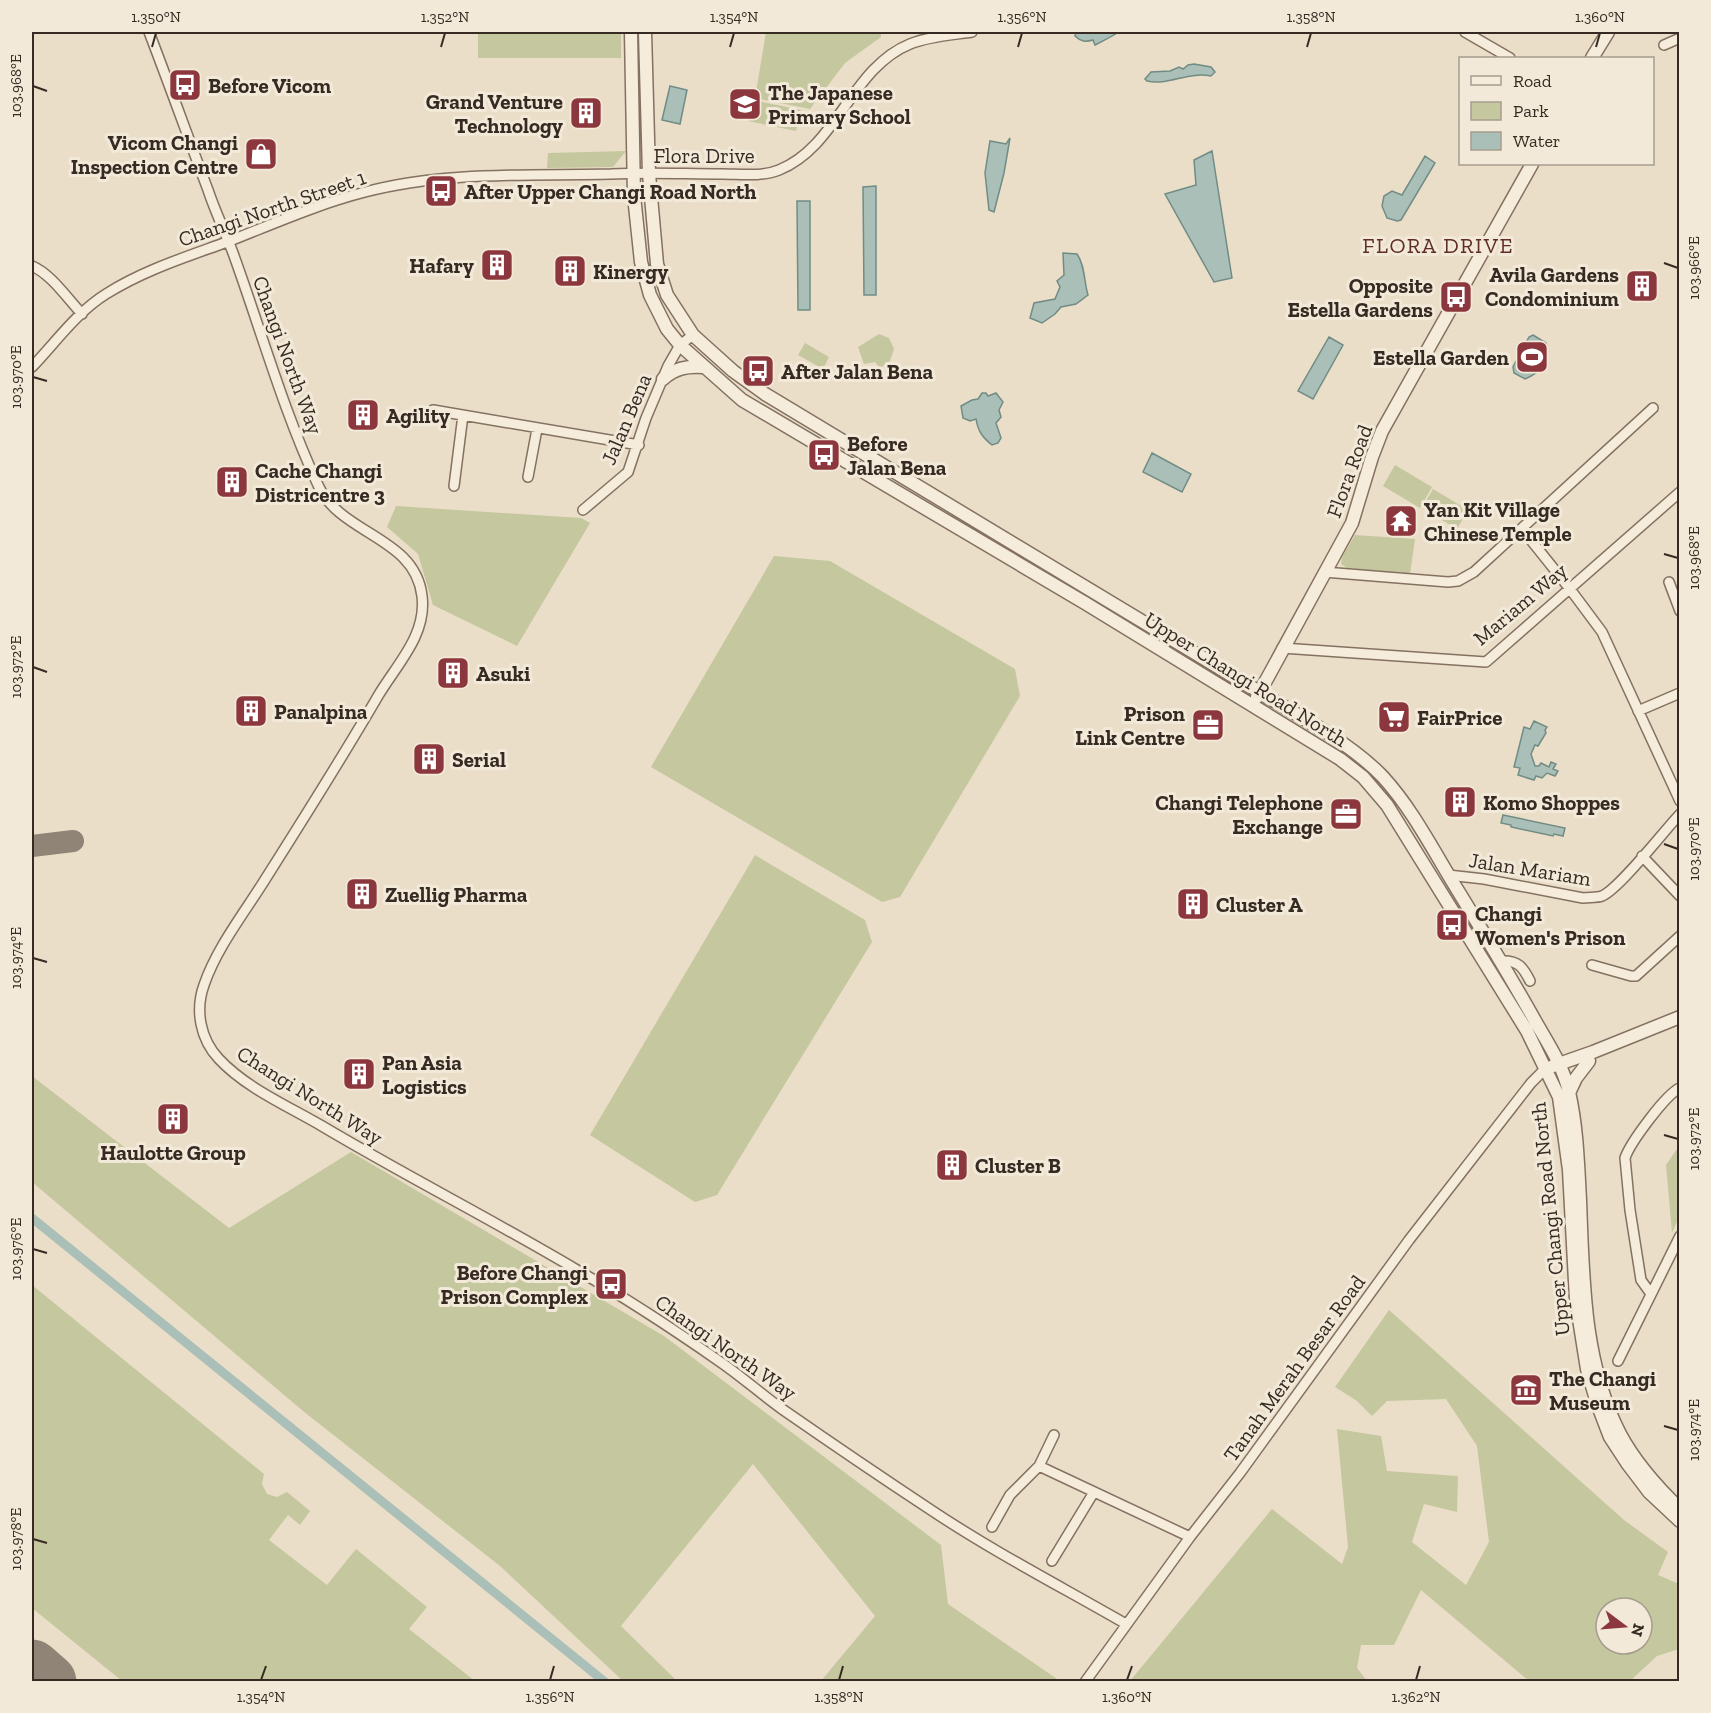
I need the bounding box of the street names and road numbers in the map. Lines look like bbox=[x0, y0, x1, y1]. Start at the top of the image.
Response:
street label: Flora Drive bbox=[653, 143, 755, 168]
street label: Changi North Street 1 bbox=[175, 164, 369, 252]
street label: Changi North Way bbox=[248, 272, 328, 438]
street label: Jalan Bena bbox=[596, 370, 656, 468]
street label: Flora Road bbox=[1321, 421, 1377, 521]
street label: Mariam Way bbox=[1468, 557, 1572, 650]
street label: Upper Changi Road North bbox=[1140, 606, 1352, 752]
street label: Jalan Mariam bbox=[1467, 847, 1593, 891]
street label: Changi North Way bbox=[233, 1040, 388, 1150]
street label: Upper Changi Road North bbox=[1525, 1101, 1575, 1337]
street label: Tanah Merah Besar Road bbox=[1218, 1269, 1370, 1466]
street label: Changi North Way bbox=[651, 1289, 802, 1405]

